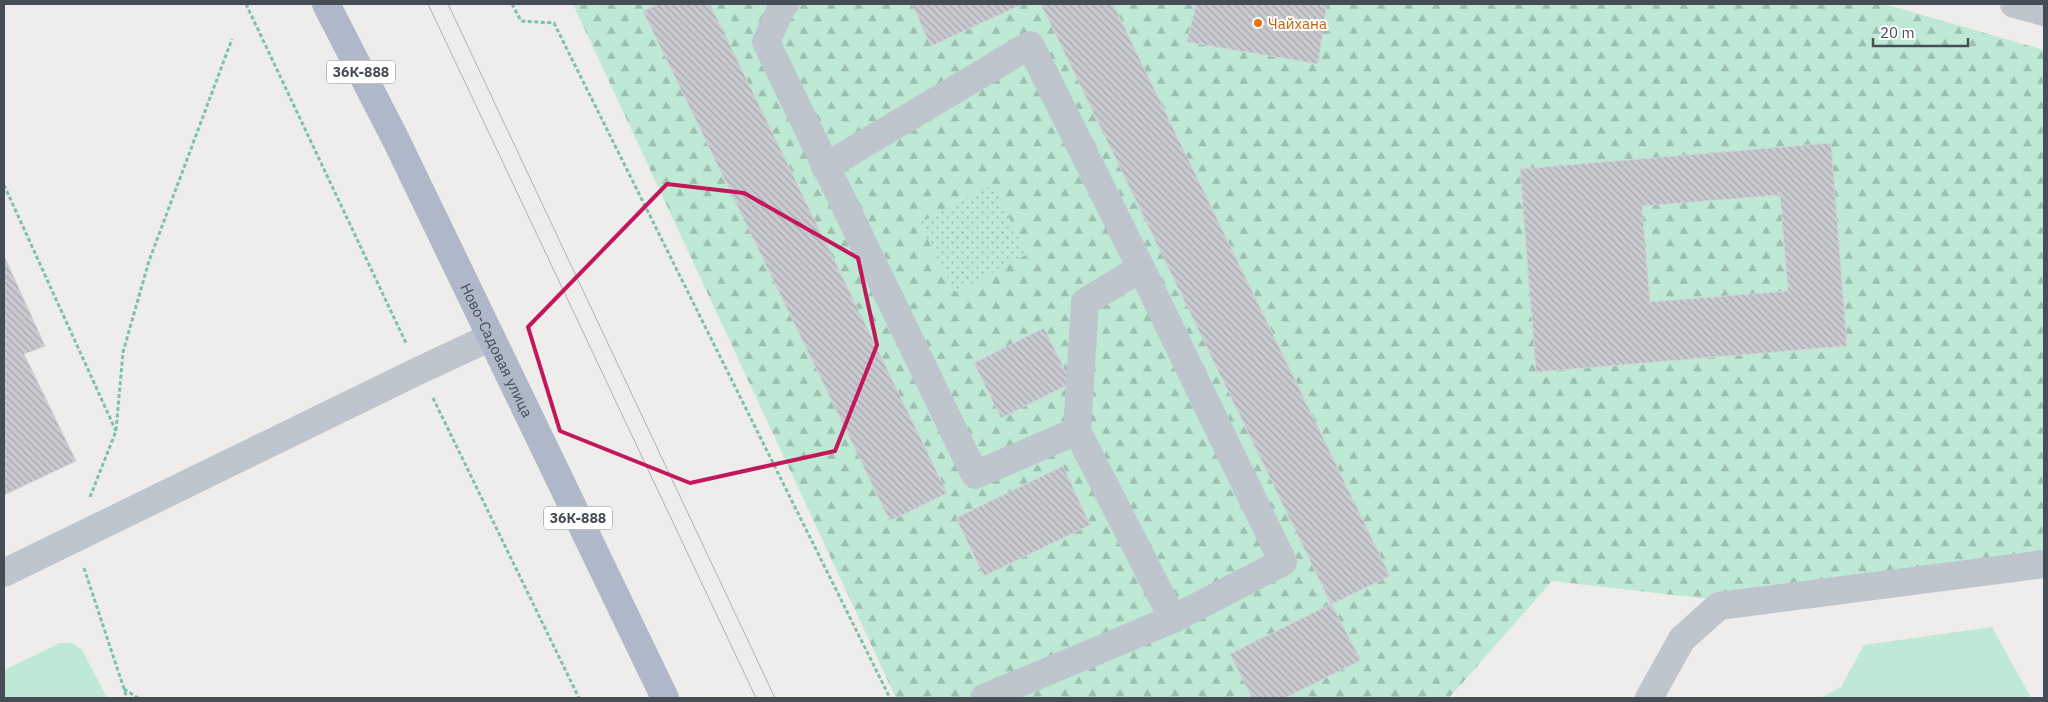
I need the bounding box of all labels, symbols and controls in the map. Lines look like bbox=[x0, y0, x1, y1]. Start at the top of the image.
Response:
place label: Чайхана bbox=[1268, 14, 1327, 33]
scale bar bbox=[1873, 15, 1968, 47]
marker: Чайхана bbox=[1252, 17, 1264, 29]
text: 20 m bbox=[1880, 23, 1915, 42]
road number: 36К-888 bbox=[327, 61, 395, 84]
street label: Ново-Садовая улица bbox=[457, 280, 538, 420]
road number: 36К-888 bbox=[544, 506, 612, 530]

